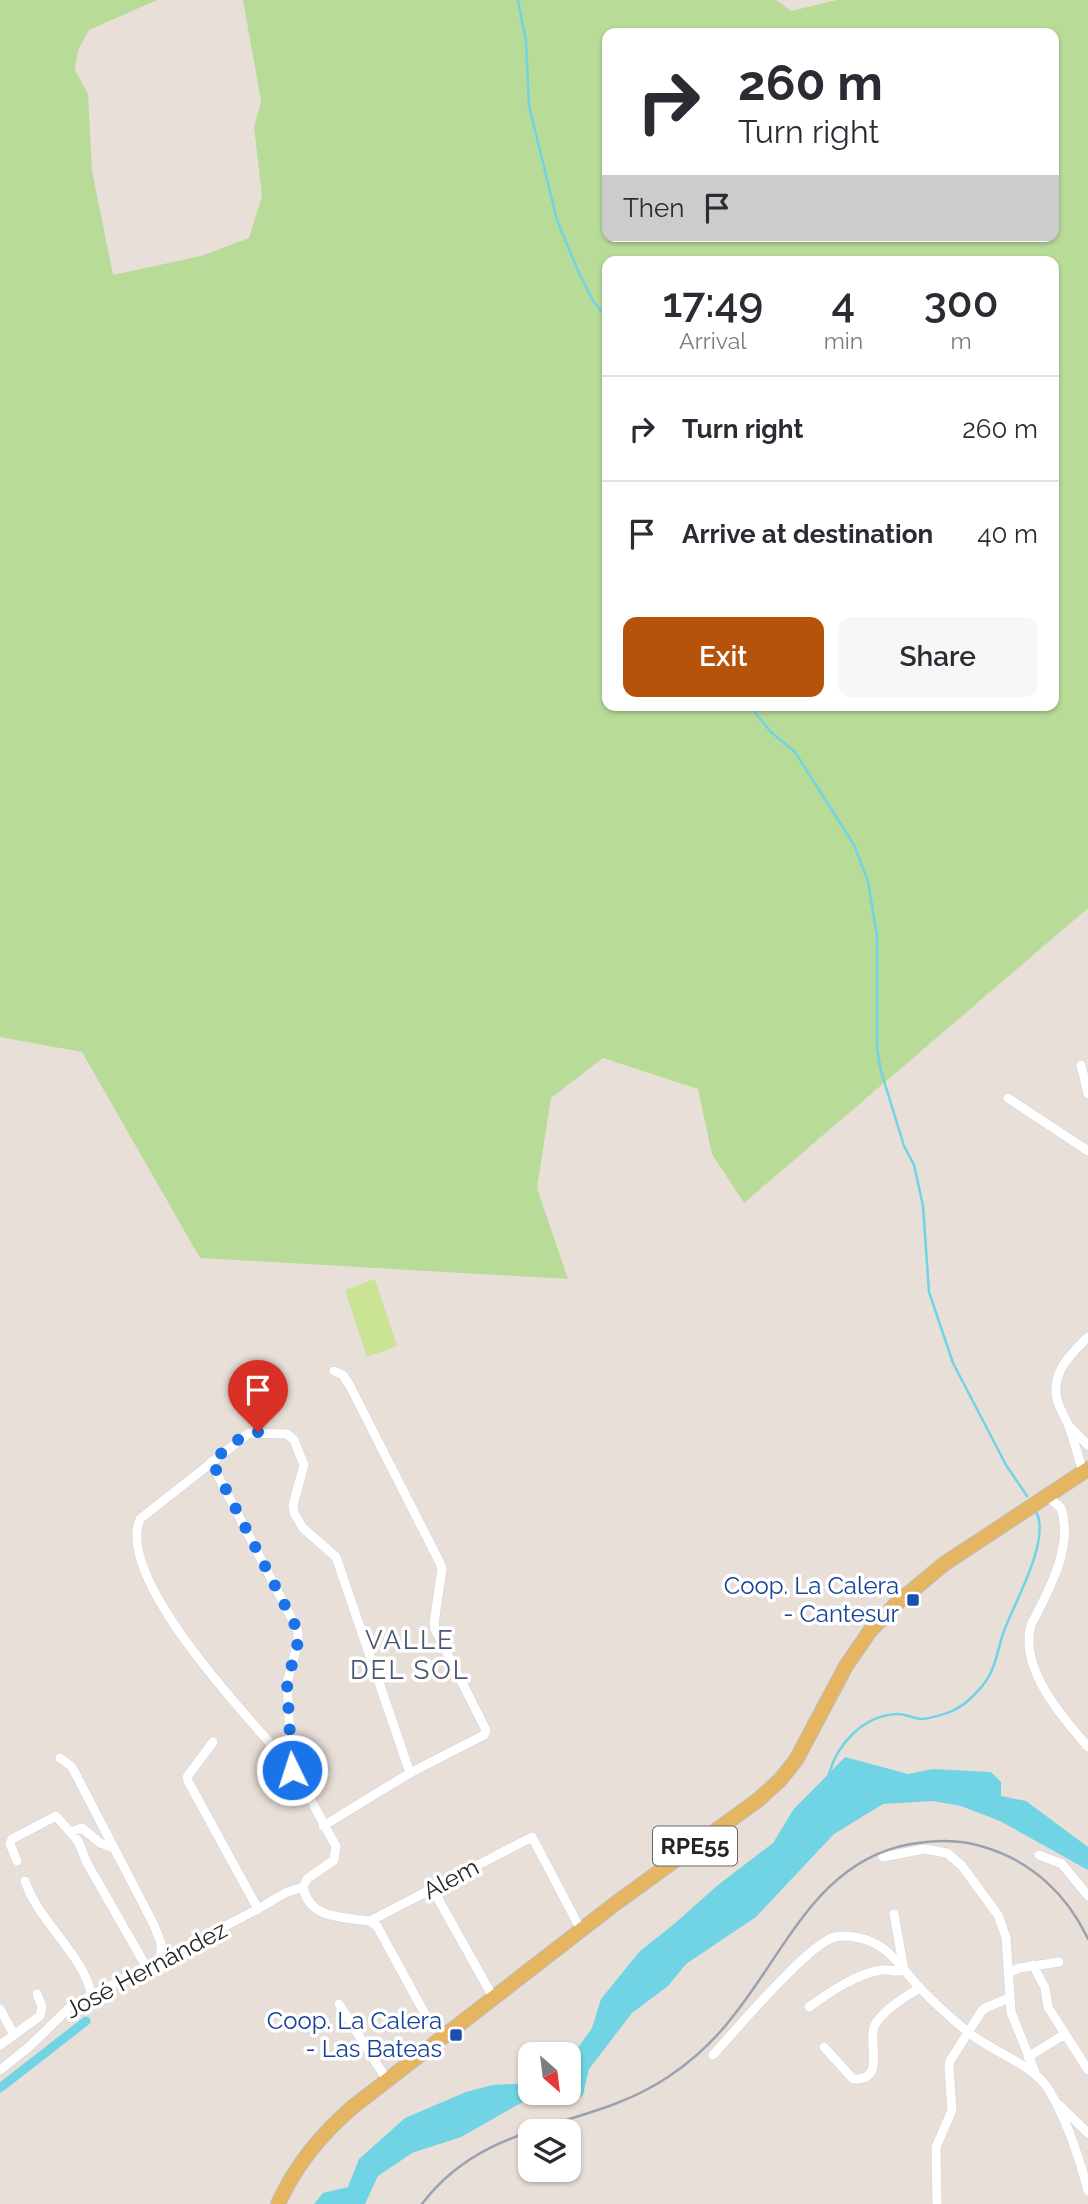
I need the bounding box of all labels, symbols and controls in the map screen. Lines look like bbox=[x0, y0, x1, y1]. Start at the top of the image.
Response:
text: 260 m bbox=[738, 54, 883, 111]
icon: right bbox=[623, 56, 714, 147]
text: Turn right bbox=[738, 113, 879, 150]
icon: arrive bbox=[698, 189, 736, 227]
text: Then bbox=[623, 193, 684, 223]
text: 17:49 bbox=[663, 278, 763, 327]
text: 4 bbox=[832, 278, 855, 327]
text: 300 bbox=[924, 278, 998, 327]
text: Arrival bbox=[679, 327, 747, 354]
text: min bbox=[824, 327, 863, 354]
text: m bbox=[951, 327, 972, 354]
icon: right bbox=[623, 410, 661, 448]
text: Turn right bbox=[682, 414, 803, 444]
text: 260 m bbox=[962, 414, 1038, 444]
icon: arrive bbox=[623, 515, 661, 553]
text: Arrive at destination bbox=[682, 519, 933, 549]
text: 40 m bbox=[977, 519, 1038, 549]
button: Exit bbox=[623, 617, 824, 697]
button: Share bbox=[838, 617, 1038, 697]
pin bbox=[228, 1360, 288, 1432]
icon: arrive bbox=[239, 1371, 277, 1409]
place label: Coop. La Calera - Cantesur bbox=[724, 1571, 900, 1628]
marker: Coop. La Calera - Cantesur bbox=[905, 1592, 921, 1608]
district label: VALLE DEL SOL bbox=[350, 1625, 470, 1685]
position arrow bbox=[255, 1733, 329, 1807]
road number: RPE55 bbox=[653, 1826, 737, 1866]
street label: Alem bbox=[418, 1852, 484, 1905]
street label: José Hernández bbox=[60, 1915, 232, 2024]
place label: Coop. La Calera - Las Bateas bbox=[267, 2006, 442, 2063]
marker: Coop. La Calera - Las Bateas bbox=[448, 2027, 464, 2043]
north arrow bbox=[518, 2042, 581, 2105]
map controls bbox=[518, 2042, 581, 2182]
button: layers bbox=[518, 2119, 581, 2182]

